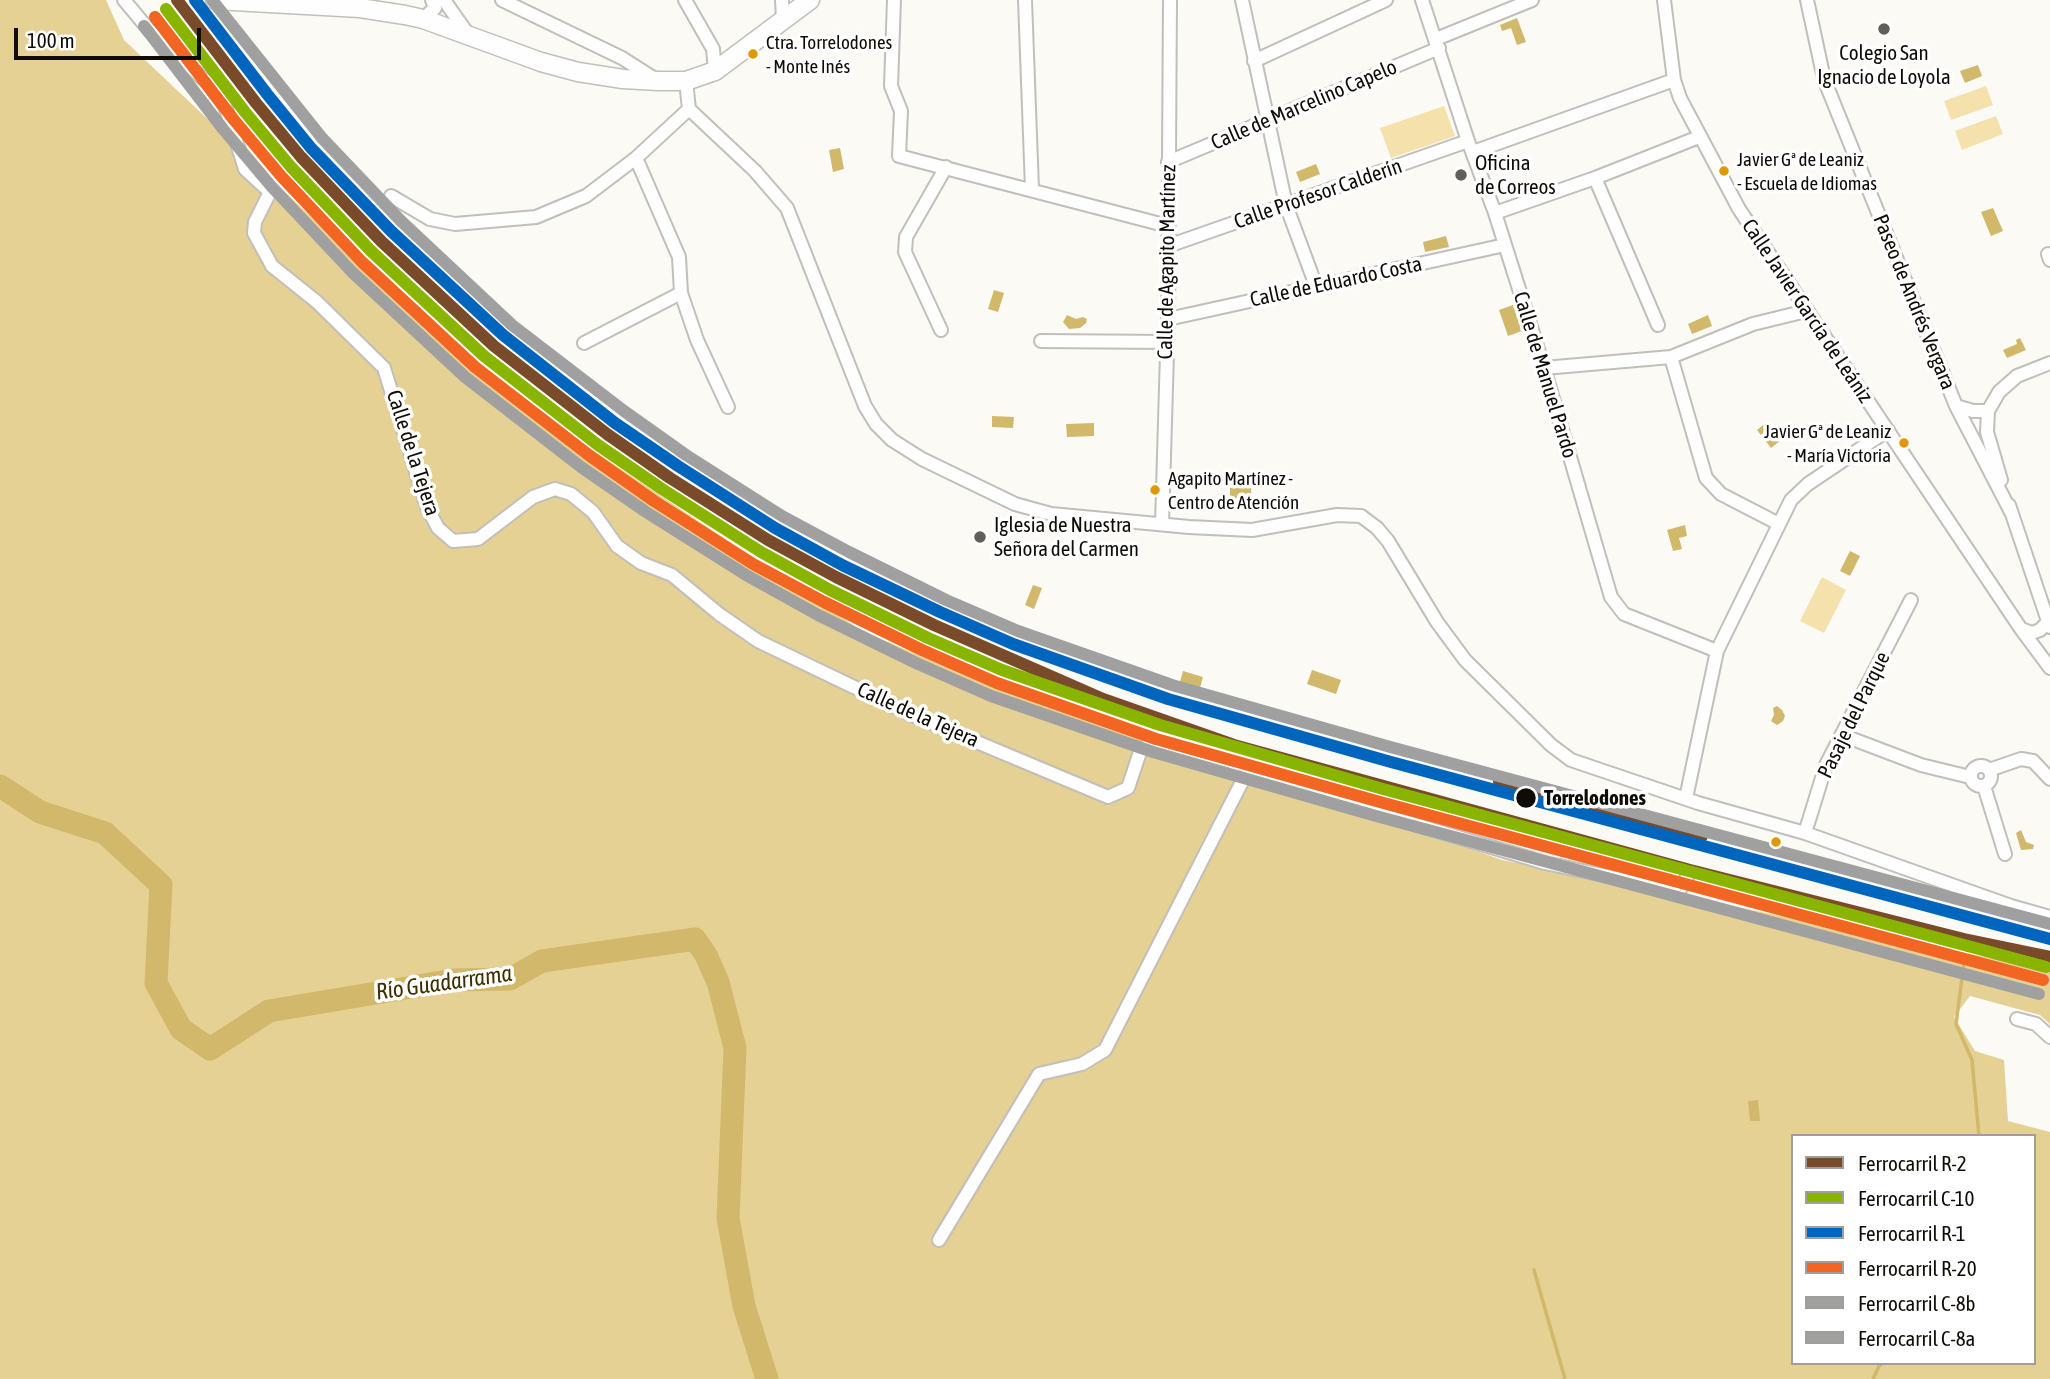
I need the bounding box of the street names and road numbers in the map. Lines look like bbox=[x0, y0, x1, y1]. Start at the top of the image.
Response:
street label: Calle de Marcelino Capelo bbox=[1207, 54, 1401, 156]
street label: Calle Profesor Calderín bbox=[1231, 153, 1405, 235]
street label: Calle de Agapito Martínez bbox=[1153, 164, 1181, 360]
street label: Paseo de Andrés Vergara bbox=[1867, 211, 1961, 393]
street label: Calle Javier García de Leániz bbox=[1736, 214, 1878, 408]
street label: Calle de Eduardo Costa bbox=[1248, 251, 1424, 313]
street label: Calle de Manuel Pardo bbox=[1508, 289, 1582, 461]
street label: Calle de la Tejera bbox=[381, 387, 445, 519]
street label: Pasaje del Parque bbox=[1813, 648, 1895, 782]
street label: Calle de la Tejera bbox=[853, 677, 983, 753]

